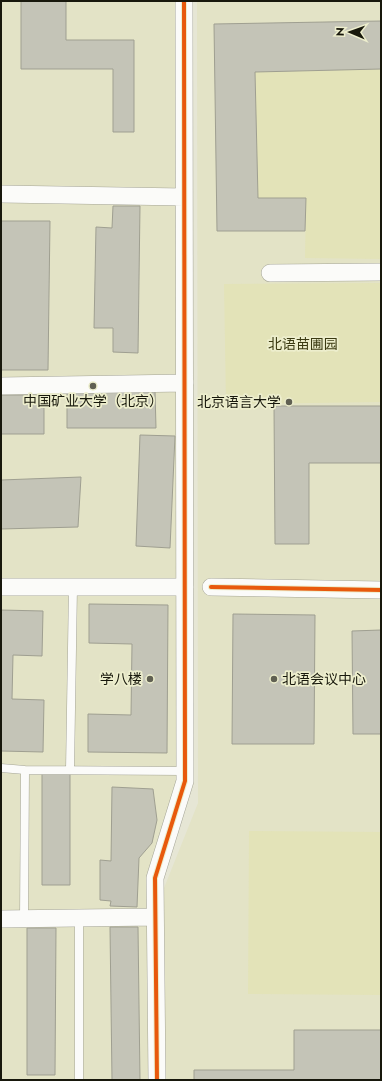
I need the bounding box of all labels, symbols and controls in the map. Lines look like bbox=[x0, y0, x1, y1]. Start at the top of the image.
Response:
north arrow bbox=[330, 12, 370, 52]
text: N bbox=[332, 27, 348, 36]
park label: 北语苗圃园 bbox=[268, 334, 338, 354]
marker: 中国矿业大学（北京） bbox=[88, 381, 98, 391]
place label: 中国矿业大学（北京） bbox=[23, 391, 163, 411]
place label: 北京语言大学 bbox=[197, 392, 281, 412]
marker: 北京语言大学 bbox=[284, 397, 294, 407]
place label: 学八楼 bbox=[100, 669, 142, 689]
place label: 北语会议中心 bbox=[282, 669, 366, 689]
marker: 学八楼 bbox=[145, 674, 155, 684]
marker: 北语会议中心 bbox=[269, 674, 279, 684]

